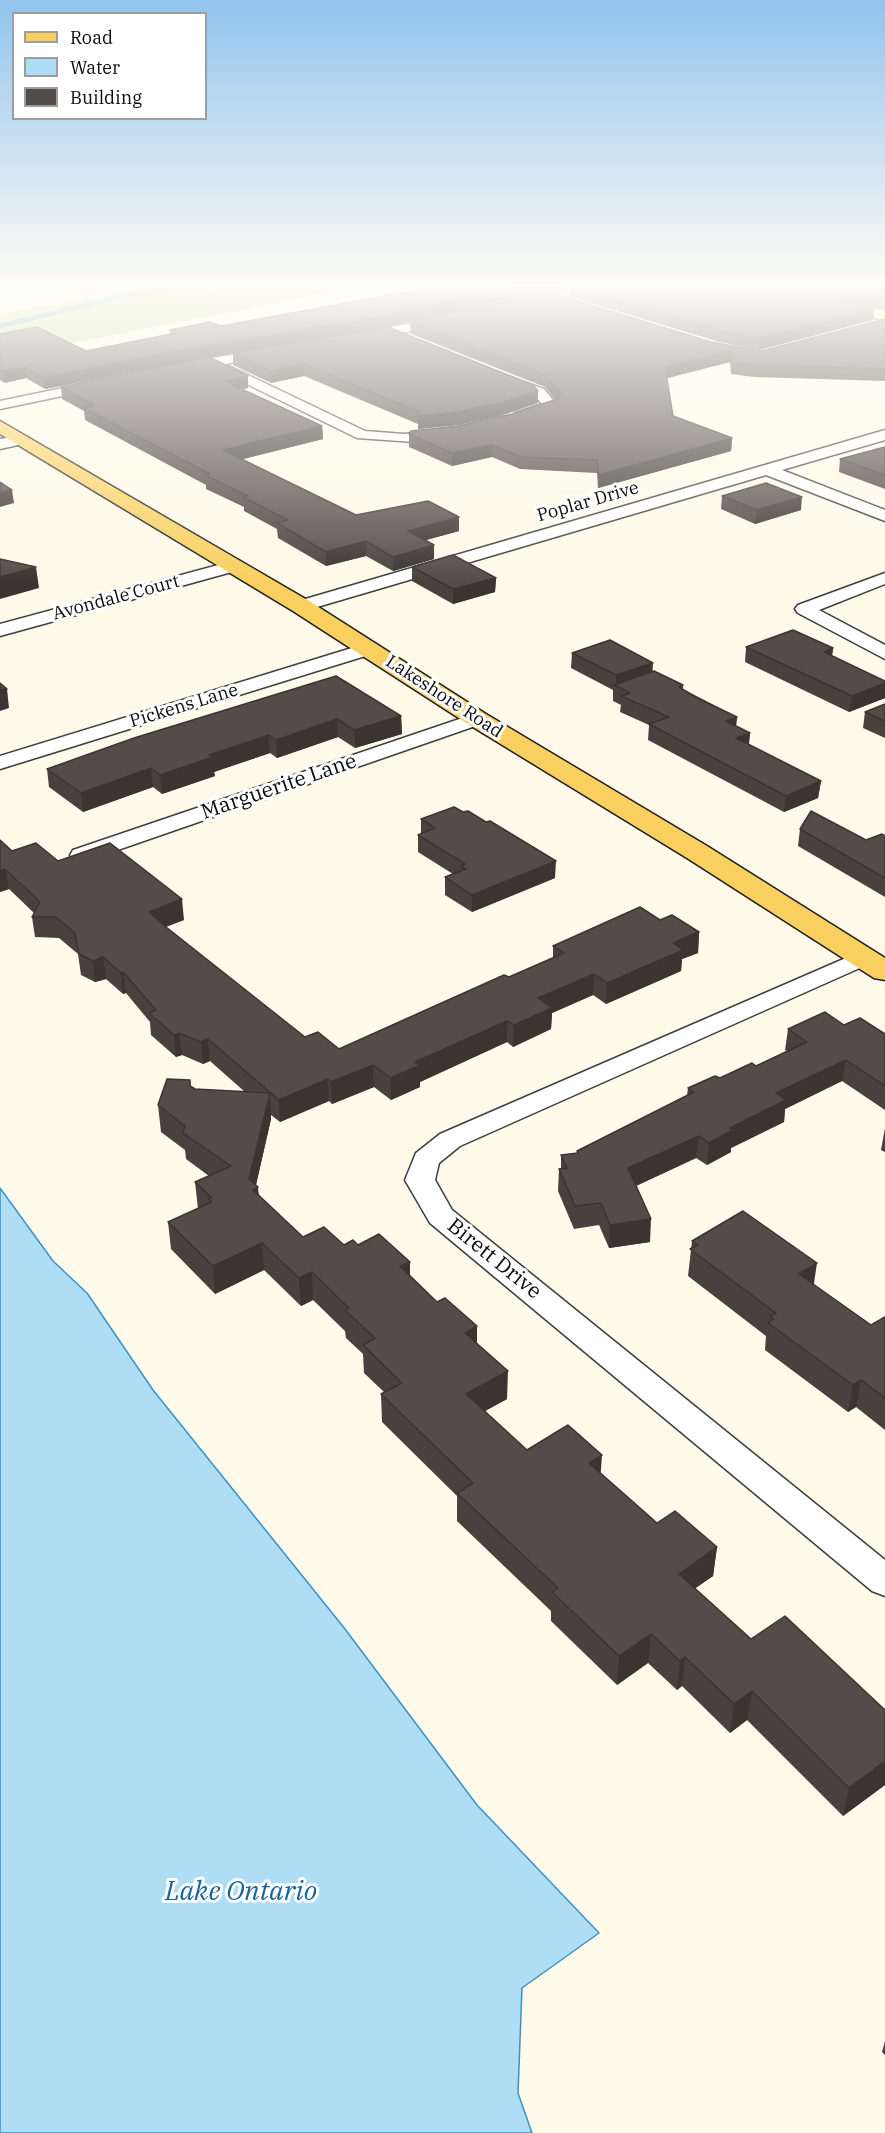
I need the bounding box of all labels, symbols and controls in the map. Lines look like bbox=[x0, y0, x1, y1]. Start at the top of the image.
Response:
legend bbox=[12, 12, 207, 120]
text: Road bbox=[70, 26, 113, 49]
text: Water bbox=[70, 56, 120, 79]
text: Building bbox=[70, 86, 142, 109]
street label: Poplar Drive bbox=[535, 477, 641, 527]
street label: Avondale Court bbox=[50, 571, 182, 625]
street label: Lakeshore Road bbox=[381, 651, 507, 743]
street label: Pickens Lane bbox=[127, 679, 241, 733]
street label: Marguerite Lane bbox=[198, 749, 360, 825]
street label: Birett Drive bbox=[442, 1213, 546, 1305]
water label: Lake Ontario bbox=[165, 1876, 317, 1908]

